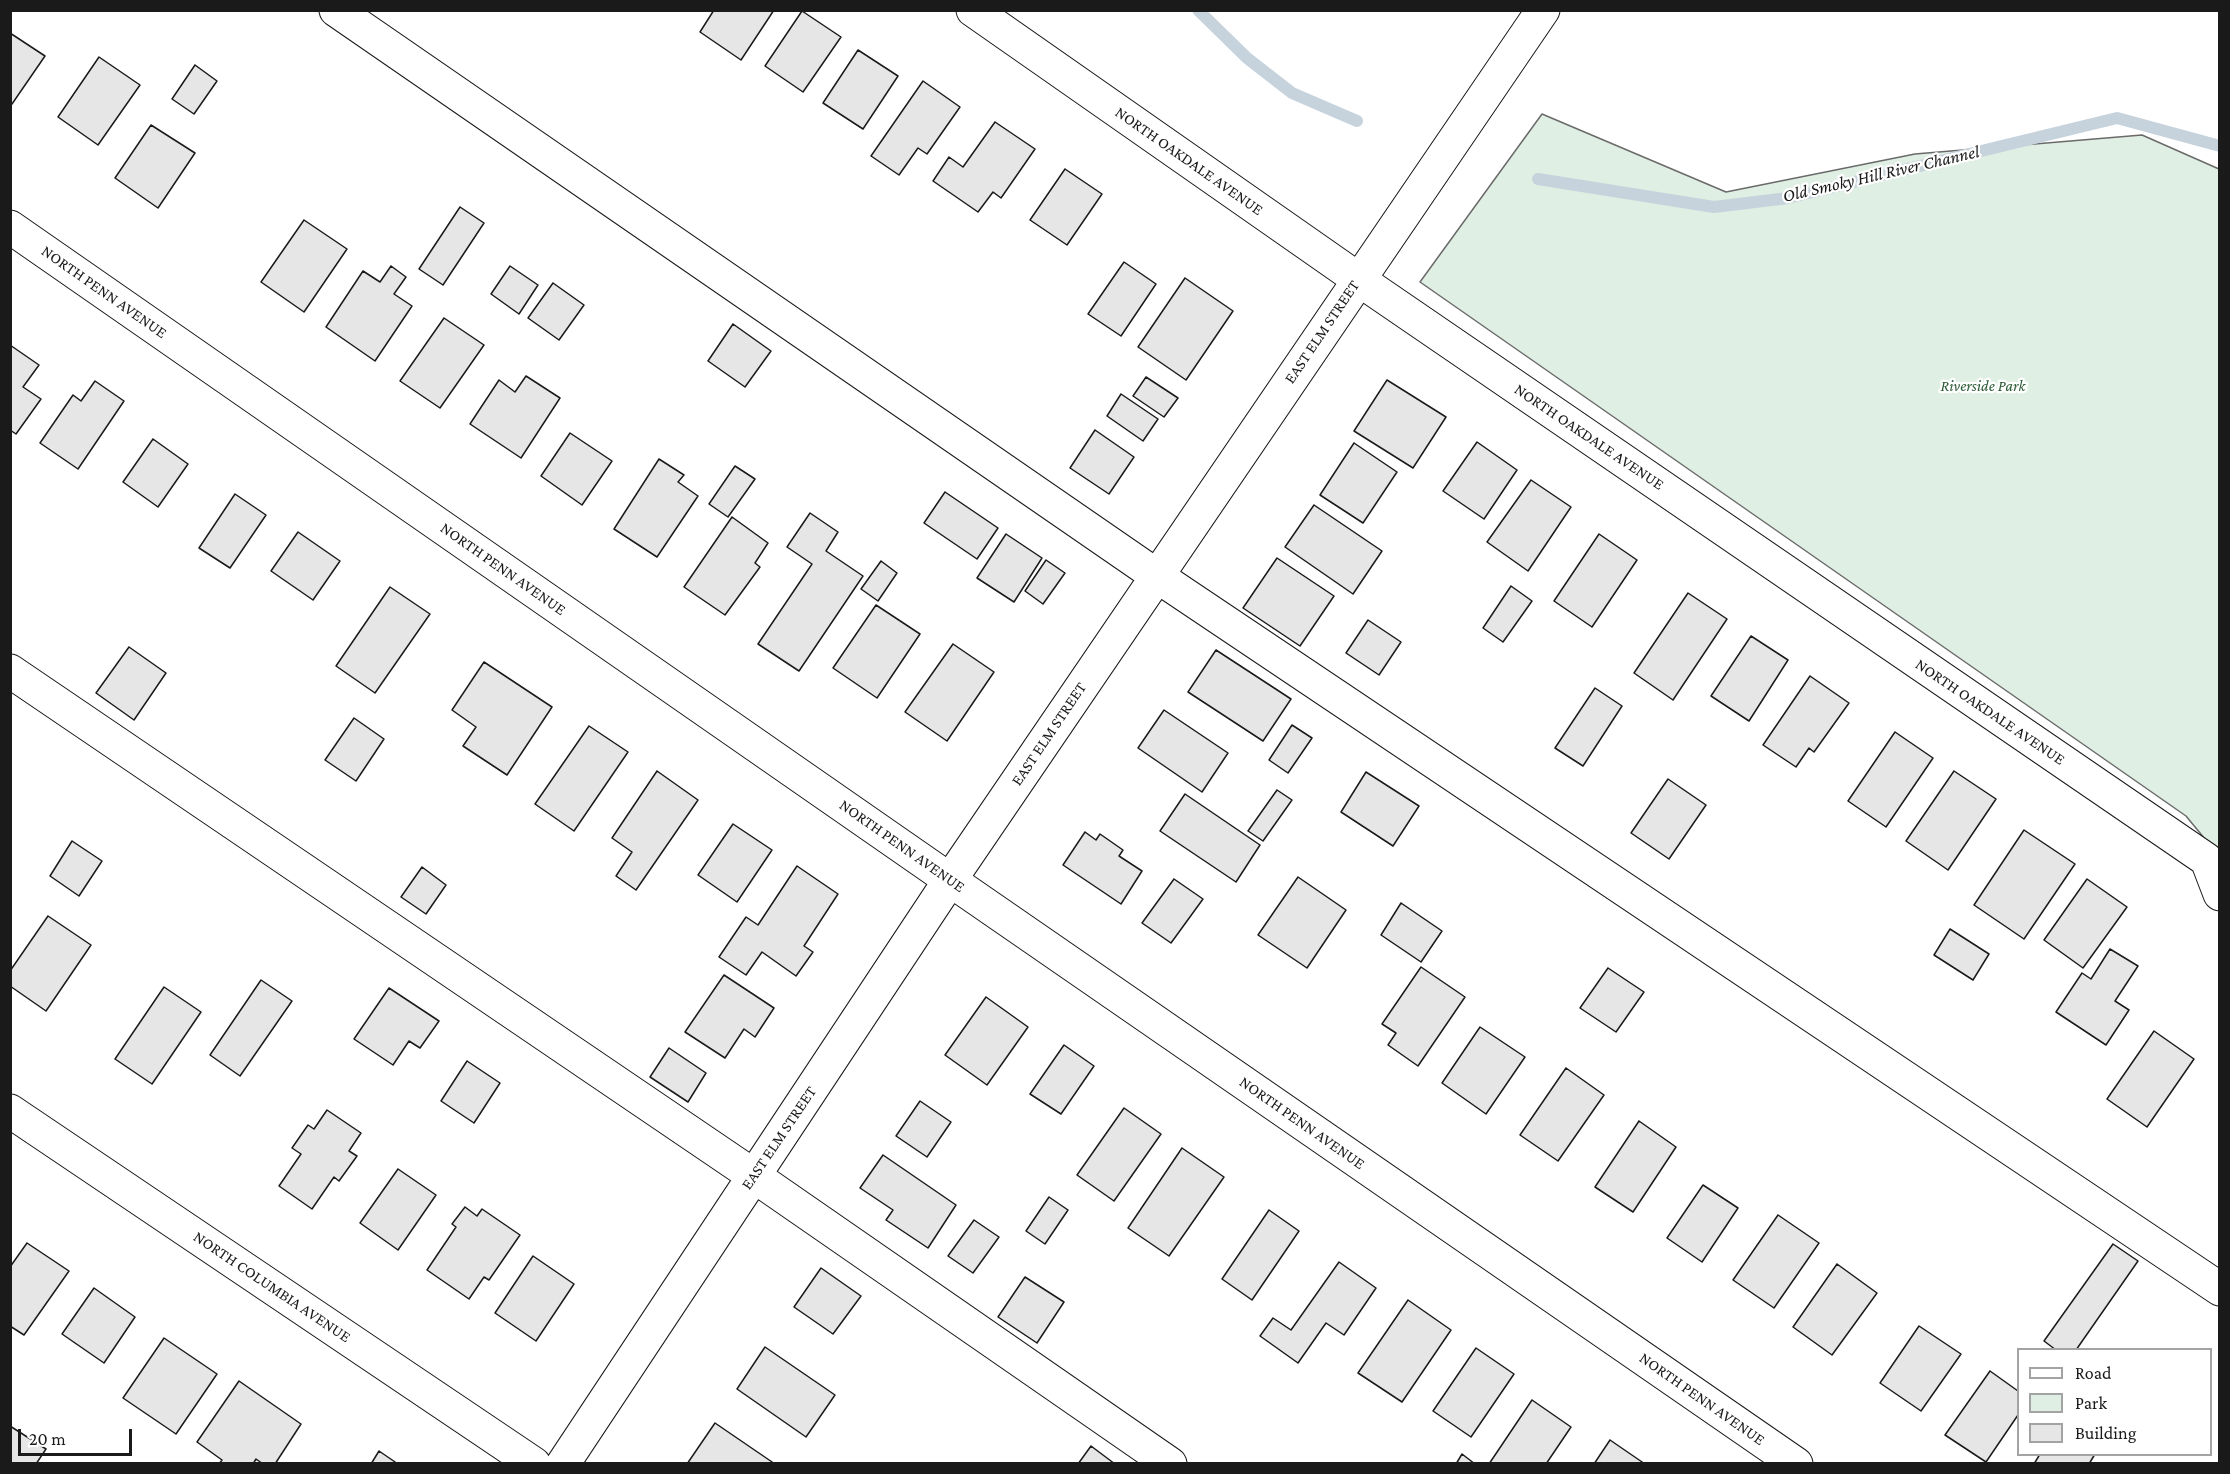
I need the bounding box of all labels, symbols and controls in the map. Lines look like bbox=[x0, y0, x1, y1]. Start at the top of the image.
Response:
street label: NORTH OAKDALE AVENUE bbox=[1111, 103, 1267, 219]
water label: Old Smoky Hill River Channel bbox=[1781, 141, 1981, 207]
street label: NORTH PENN AVENUE bbox=[37, 241, 171, 343]
street label: EAST ELM STREET bbox=[1280, 277, 1364, 387]
park label: Riverside Park bbox=[1941, 376, 2025, 396]
street label: NORTH OAKDALE AVENUE bbox=[1511, 380, 1667, 494]
street label: NORTH PENN AVENUE bbox=[436, 518, 570, 620]
street label: NORTH OAKDALE AVENUE bbox=[1912, 655, 2068, 769]
street label: EAST ELM STREET bbox=[1007, 679, 1091, 789]
street label: NORTH PENN AVENUE bbox=[835, 795, 969, 897]
street label: NORTH PENN AVENUE bbox=[1235, 1072, 1369, 1174]
street label: EAST ELM STREET bbox=[737, 1083, 821, 1193]
street label: NORTH COLUMBIA AVENUE bbox=[190, 1227, 354, 1347]
street label: NORTH PENN AVENUE bbox=[1635, 1348, 1769, 1450]
legend bbox=[2017, 1348, 2212, 1456]
text: Road bbox=[2075, 1363, 2112, 1383]
text: Park bbox=[2075, 1393, 2107, 1413]
scale bar bbox=[21, 1417, 135, 1455]
text: Building bbox=[2075, 1423, 2136, 1443]
text: 20 m bbox=[29, 1429, 66, 1449]

